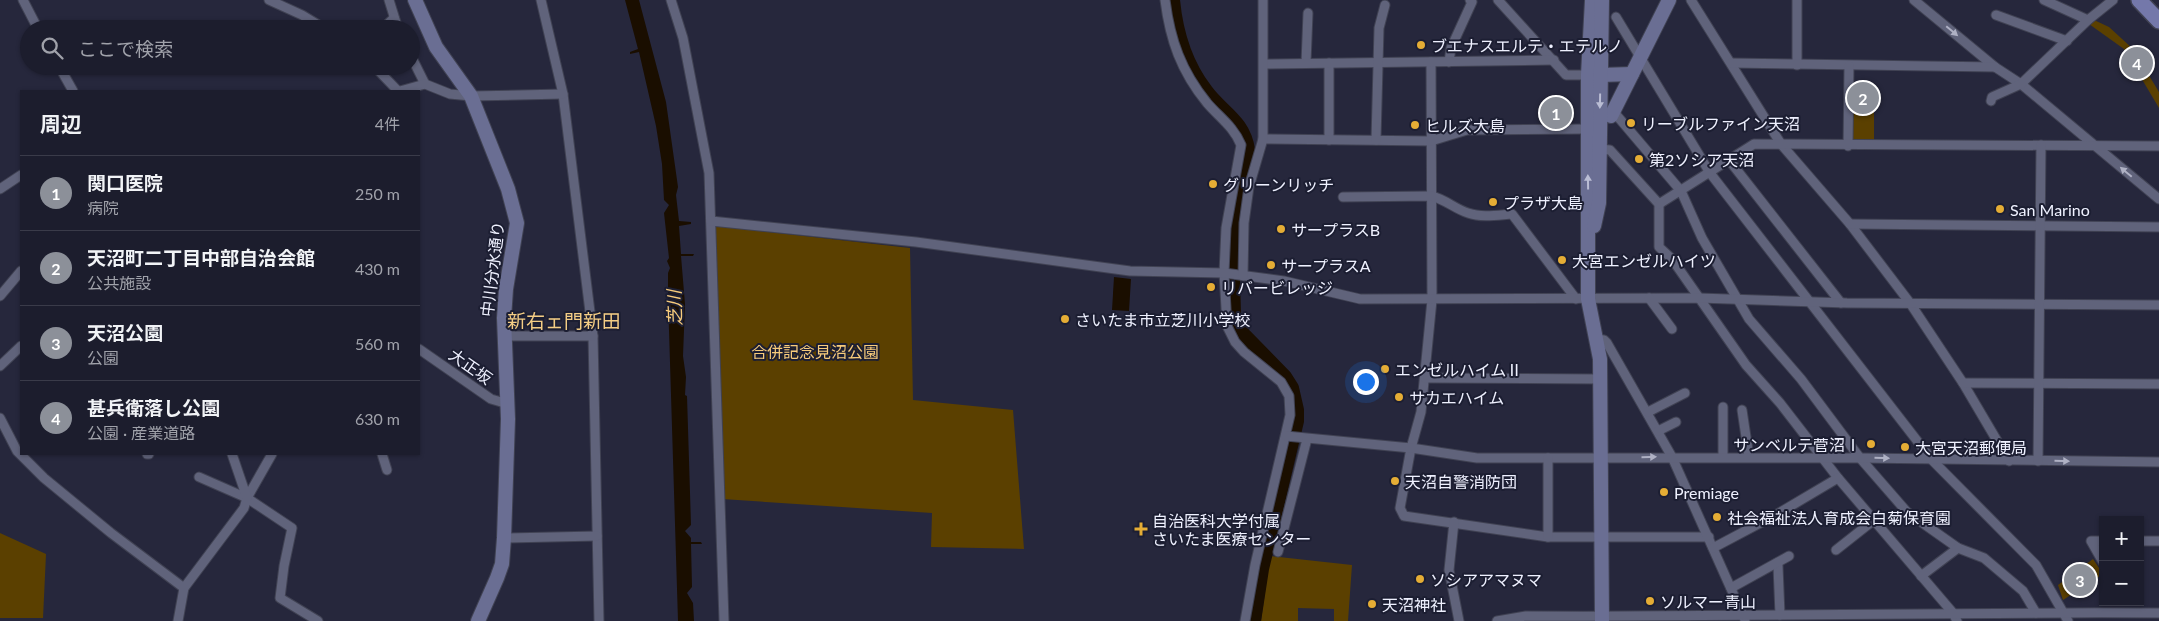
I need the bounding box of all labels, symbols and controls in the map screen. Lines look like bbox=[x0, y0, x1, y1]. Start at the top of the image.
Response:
search box bbox=[20, 20, 420, 75]
one-way arrow bbox=[1945, 26, 1958, 37]
icon: search bbox=[38, 34, 66, 62]
place label: ブエナスエルテ・エテルノ bbox=[1431, 36, 1623, 55]
text: ここで検索 bbox=[78, 37, 173, 60]
marker: ブエナスエルテ・エテルノ bbox=[1415, 39, 1427, 51]
pin: 4 bbox=[2121, 44, 2153, 82]
pin: 2 bbox=[1847, 79, 1879, 117]
one-way arrow bbox=[1596, 93, 1604, 109]
pin: 1 bbox=[1540, 94, 1572, 132]
text: 周辺 bbox=[40, 111, 82, 136]
text: 4件 bbox=[375, 114, 400, 133]
place label: リーブルファイン天沼 bbox=[1641, 114, 1800, 133]
place label: ヒルズ大島 bbox=[1425, 116, 1505, 135]
marker: リーブルファイン天沼 bbox=[1625, 117, 1637, 129]
marker: ヒルズ大島 bbox=[1409, 119, 1421, 131]
place label: 第2ソシア天沼 bbox=[1649, 150, 1754, 169]
marker: 第2ソシア天沼 bbox=[1633, 153, 1645, 165]
one-way arrow bbox=[2120, 166, 2133, 177]
text: 関口医院 bbox=[87, 171, 163, 194]
one-way arrow bbox=[1584, 174, 1592, 190]
place label: グリーンリッチ bbox=[1223, 175, 1334, 194]
marker: グリーンリッチ bbox=[1207, 178, 1219, 190]
text: 1 bbox=[51, 184, 61, 203]
text: 250 m bbox=[355, 184, 400, 203]
place label: プラザ大島 bbox=[1503, 193, 1583, 212]
marker: プラザ大島 bbox=[1487, 196, 1499, 208]
text: 病院 bbox=[87, 198, 119, 217]
place label: San Marino bbox=[2010, 200, 2090, 219]
marker: San Marino bbox=[1994, 203, 2006, 215]
street label: 中川分水通り bbox=[477, 220, 507, 318]
place label: サープラスB bbox=[1291, 220, 1380, 239]
marker: サープラスB bbox=[1275, 223, 1287, 235]
text: 天沼町二丁目中部自治会館 bbox=[87, 246, 315, 269]
place label: 大宮エンゼルハイツ bbox=[1572, 251, 1716, 270]
marker: 大宮エンゼルハイツ bbox=[1556, 254, 1568, 266]
place label: サープラスA bbox=[1281, 256, 1371, 275]
text: 2 bbox=[51, 259, 61, 278]
text: 430 m bbox=[355, 259, 400, 278]
marker: サープラスA bbox=[1265, 259, 1277, 271]
text: 公共施設 bbox=[87, 273, 151, 292]
place label: リバービレッジ bbox=[1221, 278, 1333, 297]
marker: リバービレッジ bbox=[1205, 281, 1217, 293]
water label: 芝川 bbox=[662, 288, 686, 326]
district label: 新右ェ門新田 bbox=[507, 309, 621, 332]
place label: さいたま市立芝川小学校 bbox=[1075, 310, 1251, 329]
marker: さいたま市立芝川小学校 bbox=[1059, 313, 1071, 325]
text: 天沼公園 bbox=[87, 321, 163, 344]
text: 3 bbox=[51, 334, 61, 353]
text: 560 m bbox=[355, 334, 400, 353]
park label: 合併記念見沼公園 bbox=[751, 342, 879, 361]
street label: 大正坂 bbox=[446, 344, 496, 388]
text: 公園 bbox=[87, 348, 119, 367]
place label: エンゼルハイムⅡ bbox=[1395, 360, 1522, 379]
marker: エンゼルハイムⅡ bbox=[1379, 363, 1391, 375]
your location bbox=[1353, 369, 1379, 395]
place label: サカエハイム bbox=[1409, 388, 1504, 407]
marker: サカエハイム bbox=[1393, 391, 1405, 403]
text: 甚兵衛落し公園 bbox=[87, 396, 220, 419]
text: 4 bbox=[51, 409, 61, 428]
text: 630 m bbox=[355, 409, 400, 428]
text: 公園 · 産業道路 bbox=[87, 423, 195, 442]
place label: サンベルテ菅沼Ⅰ bbox=[1733, 435, 1861, 454]
marker: サンベルテ菅沼Ⅰ bbox=[1865, 438, 1877, 450]
place label: 大宮天沼郵便局 bbox=[1915, 438, 2027, 457]
marker: 大宮天沼郵便局 bbox=[1899, 441, 1911, 453]
one-way arrow bbox=[1641, 453, 1657, 461]
one-way arrow bbox=[1874, 454, 1890, 462]
one-way arrow bbox=[2054, 458, 2070, 466]
place label: 天沼自警消防団 bbox=[1405, 472, 1517, 491]
marker: 天沼自警消防団 bbox=[1389, 475, 1401, 487]
place label: Premiage bbox=[1674, 483, 1739, 502]
marker: Premiage bbox=[1658, 486, 1670, 498]
place label: 社会福祉法人育成会白菊保育園 bbox=[1727, 508, 1951, 527]
place label: 自治医科大学付属 さいたま医療センター bbox=[1152, 511, 1312, 548]
marker: 社会福祉法人育成会白菊保育園 bbox=[1711, 511, 1723, 523]
map controls bbox=[2099, 516, 2144, 606]
button: + bbox=[2099, 516, 2144, 561]
marker: 自治医科大学付属 さいたま医療センター bbox=[1134, 522, 1148, 536]
pin: 3 bbox=[2064, 561, 2096, 599]
button: − bbox=[2099, 561, 2144, 606]
place label: ソシアアマヌマ bbox=[1430, 570, 1542, 589]
marker: ソシアアマヌマ bbox=[1414, 573, 1426, 585]
place label: ソルマー青山 bbox=[1660, 592, 1756, 611]
place label: 天沼神社 bbox=[1382, 595, 1446, 614]
marker: ソルマー青山 bbox=[1644, 595, 1656, 607]
marker: 天沼神社 bbox=[1366, 598, 1378, 610]

